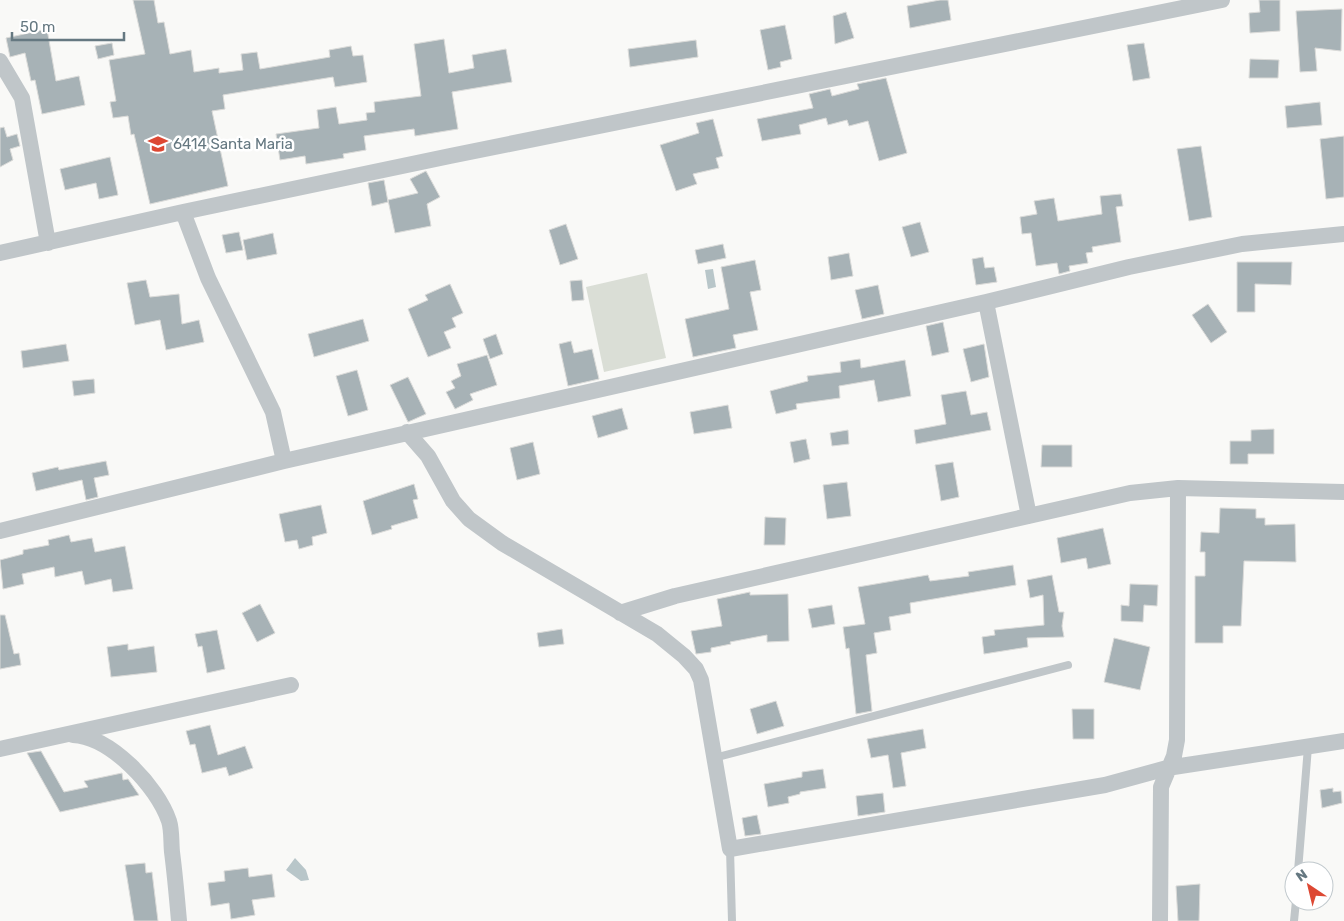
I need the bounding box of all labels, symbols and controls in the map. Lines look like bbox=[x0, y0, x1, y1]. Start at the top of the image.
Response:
scale bar bbox=[12, 10, 125, 42]
text: 50 m bbox=[20, 18, 55, 36]
school or university icon: 6414 Santa Maria bbox=[147, 133, 169, 155]
place label: 6414 Santa Maria bbox=[173, 135, 293, 153]
north arrow bbox=[1284, 861, 1334, 911]
text: N bbox=[1293, 866, 1311, 886]

